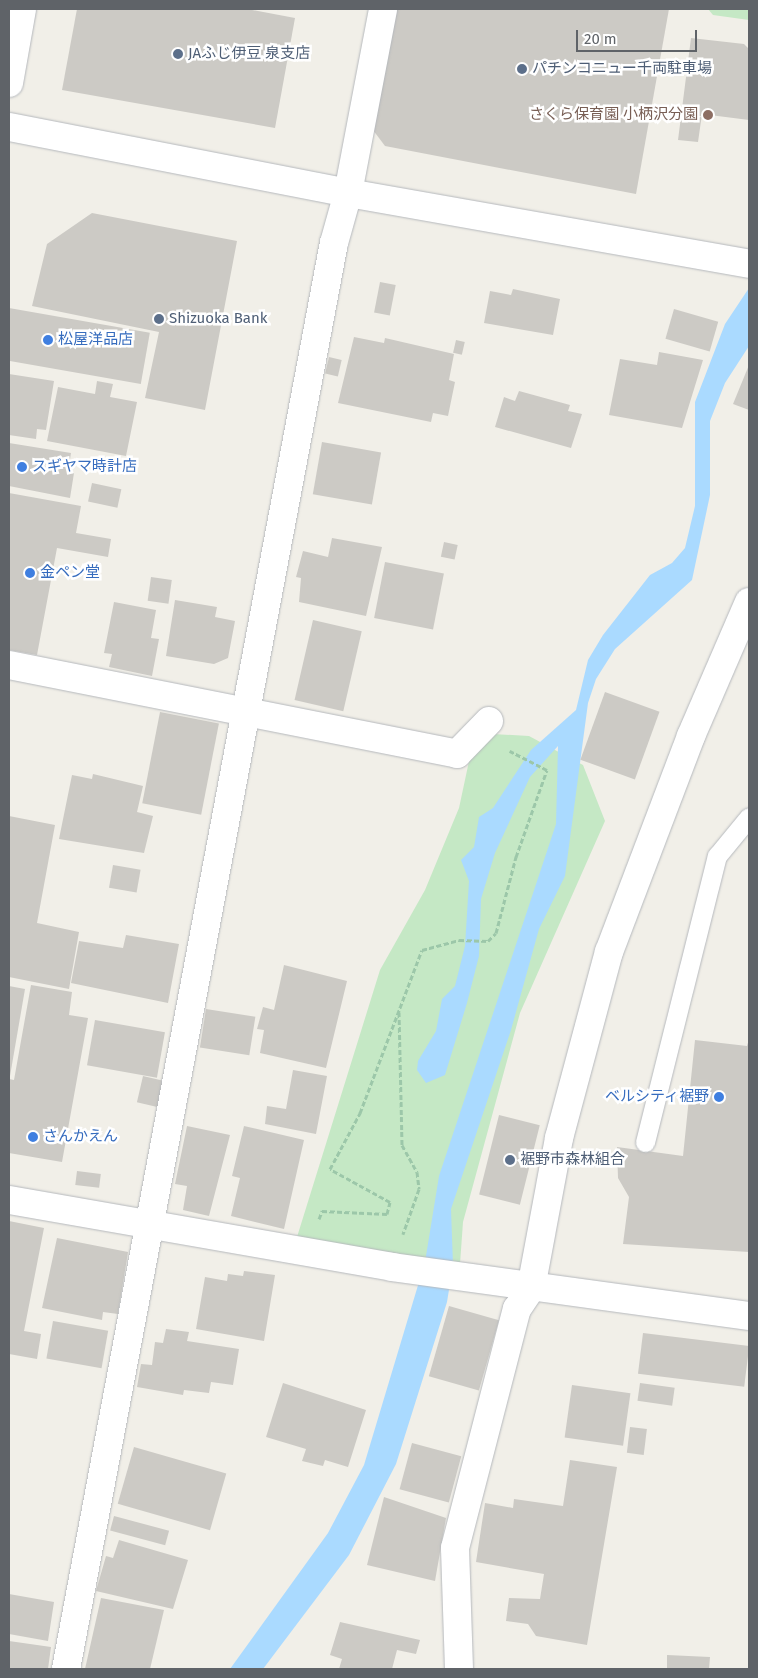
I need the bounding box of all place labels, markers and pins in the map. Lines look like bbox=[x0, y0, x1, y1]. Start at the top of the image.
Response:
place label: JAふじ伊豆 泉支店 bbox=[188, 45, 310, 63]
marker: JAふじ伊豆 泉支店 bbox=[172, 48, 184, 60]
place label: パチンコニュー千両駐車場 bbox=[532, 60, 712, 78]
marker: パチンコニュー千両駐車場 bbox=[516, 63, 528, 75]
place label: さくら保育園 小柄沢分園 bbox=[529, 106, 698, 124]
marker: さくら保育園 小柄沢分園 bbox=[702, 109, 714, 121]
place label: Shizuoka Bank bbox=[169, 310, 267, 328]
marker: Shizuoka Bank bbox=[153, 313, 165, 325]
place label: 松屋洋品店 bbox=[58, 331, 133, 349]
marker: 松屋洋品店 bbox=[42, 334, 54, 346]
place label: スギヤマ時計店 bbox=[32, 458, 137, 476]
marker: スギヤマ時計店 bbox=[16, 461, 28, 473]
place label: 金ペン堂 bbox=[40, 564, 100, 582]
marker: 金ペン堂 bbox=[24, 567, 36, 579]
place label: ベルシティ裾野 bbox=[604, 1088, 709, 1106]
marker: ベルシティ裾野 bbox=[713, 1091, 725, 1103]
place label: さんかえん bbox=[43, 1128, 118, 1146]
marker: さんかえん bbox=[27, 1131, 39, 1143]
place label: 裾野市森林組合 bbox=[520, 1151, 625, 1169]
marker: 裾野市森林組合 bbox=[504, 1154, 516, 1166]

